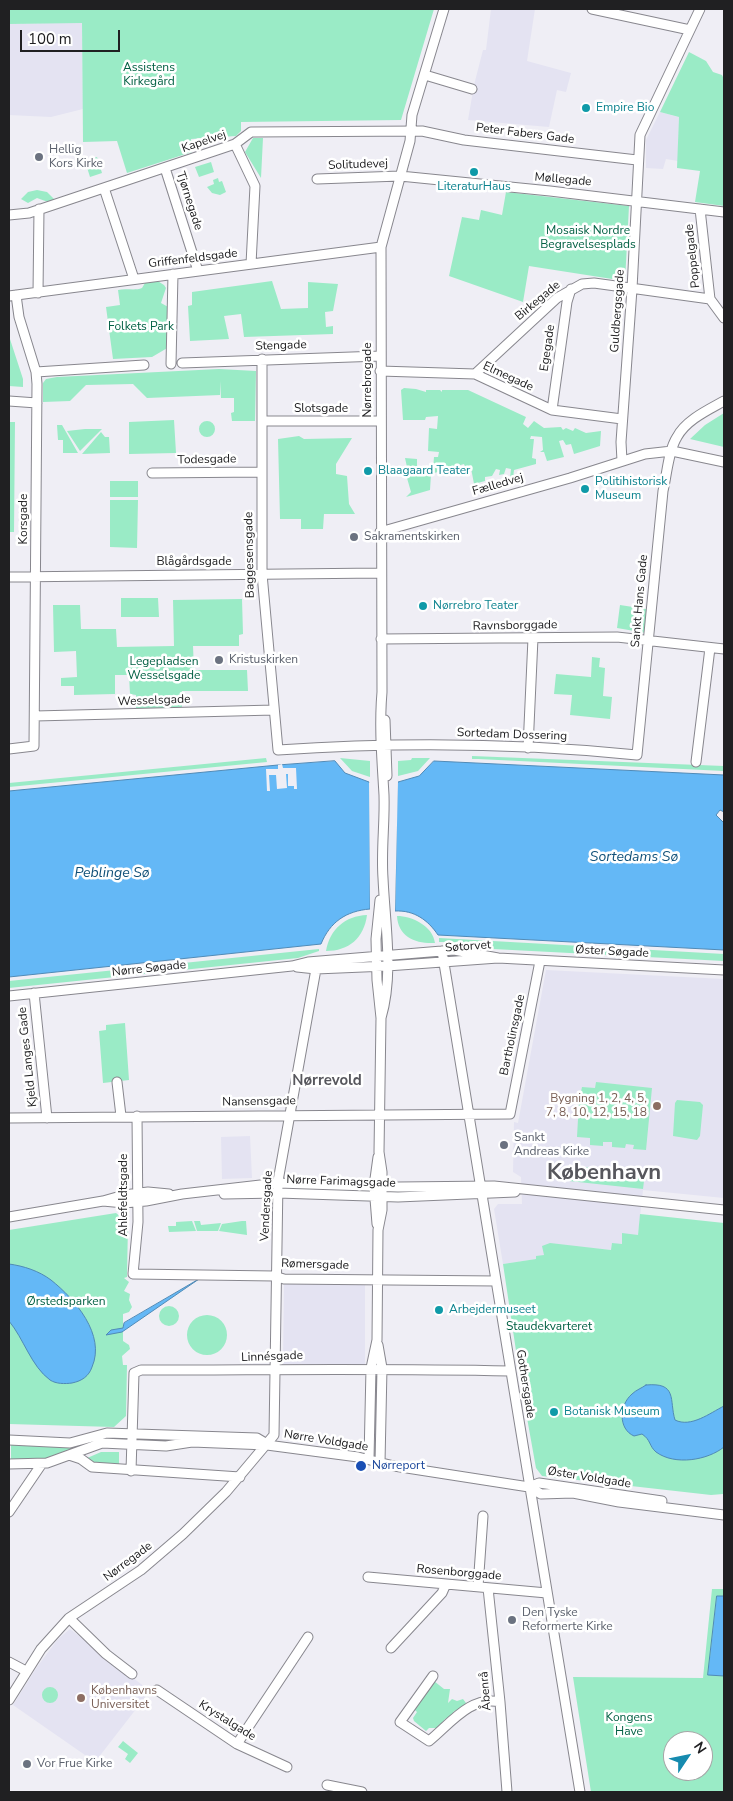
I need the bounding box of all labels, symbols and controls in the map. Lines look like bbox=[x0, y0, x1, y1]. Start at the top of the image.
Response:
scale bar bbox=[22, 20, 122, 52]
text: 100 m bbox=[28, 29, 72, 49]
park label: Assistens Kirkegård bbox=[123, 61, 175, 89]
place label: Empire Bio bbox=[596, 101, 654, 115]
marker: Empire Bio bbox=[580, 102, 592, 114]
street label: Peter Fabers Gade bbox=[475, 121, 575, 147]
street label: Kapelvej bbox=[180, 128, 228, 156]
place label: Hellig Kors Kirke bbox=[49, 143, 103, 171]
marker: Hellig Kors Kirke bbox=[33, 151, 45, 163]
street label: Solitudevej bbox=[328, 157, 388, 173]
marker: LiteraturHaus bbox=[468, 166, 480, 178]
street label: Tjørnegade bbox=[173, 170, 205, 232]
street label: Møllegade bbox=[534, 170, 592, 190]
place label: LiteraturHaus bbox=[437, 180, 511, 194]
street label: Poppelgade bbox=[682, 223, 704, 289]
park label: Mosaisk Nordre Begravelsesplads bbox=[540, 224, 636, 252]
street label: Griffenfeldsgade bbox=[148, 246, 238, 272]
street label: Guldbergsgade bbox=[608, 269, 628, 353]
street label: Birkegade bbox=[513, 278, 563, 324]
park label: Folkets Park bbox=[108, 320, 174, 334]
street label: Egegade bbox=[538, 324, 558, 372]
street label: Stengade bbox=[255, 338, 307, 354]
street label: Nørrebrogade bbox=[361, 342, 375, 418]
street label: Elmegade bbox=[480, 359, 536, 395]
street label: Slotsgade bbox=[294, 402, 348, 416]
street label: Todesgade bbox=[177, 452, 237, 468]
place label: Blaagaard Teater bbox=[378, 464, 470, 478]
marker: Blaagaard Teater bbox=[362, 465, 374, 477]
street label: Fælledvej bbox=[471, 471, 525, 499]
place label: Politihistorisk Museum bbox=[595, 475, 667, 503]
marker: Politihistorisk Museum bbox=[579, 483, 591, 495]
street label: Korsgade bbox=[17, 494, 31, 544]
street label: Baggesensgade bbox=[242, 512, 258, 598]
place label: Sakramentskirken bbox=[364, 530, 460, 544]
marker: Sakramentskirken bbox=[348, 531, 360, 543]
street label: Sankt Hans Gade bbox=[629, 554, 651, 648]
street label: Blågårdsgade bbox=[156, 555, 232, 569]
place label: Nørrebro Teater bbox=[433, 599, 518, 613]
marker: Nørrebro Teater bbox=[417, 600, 429, 612]
street label: Ravnsborggade bbox=[472, 618, 558, 634]
place label: Kristuskirken bbox=[229, 653, 298, 667]
marker: Kristuskirken bbox=[213, 654, 225, 666]
park label: Legepladsen Wesselsgade bbox=[128, 655, 200, 683]
street label: Wesselsgade bbox=[117, 693, 191, 709]
street label: Sortedam Dossering bbox=[457, 726, 567, 744]
water label: Sortedams Sø bbox=[590, 850, 678, 866]
water label: Peblinge Sø bbox=[74, 866, 150, 882]
street label: Søtorvet bbox=[444, 938, 492, 956]
street label: Øster Søgade bbox=[575, 943, 649, 961]
street label: Nørre Søgade bbox=[111, 958, 187, 980]
street label: Bartholinsgade bbox=[497, 993, 529, 1077]
street label: Kjeld Langes Gade bbox=[16, 1006, 40, 1108]
district label: Nørrevold bbox=[292, 1072, 362, 1090]
place label: Bygning 1, 2, 4, 5, 7, 8, 10, 12, 15, 18 bbox=[546, 1092, 647, 1120]
street label: Nansensgade bbox=[222, 1094, 296, 1110]
marker: Bygning 1, 2, 4, 5, 7, 8, 10, 12, 15, 18 bbox=[651, 1100, 663, 1112]
place label: Sankt Andreas Kirke bbox=[514, 1131, 589, 1159]
marker: Sankt Andreas Kirke bbox=[498, 1139, 510, 1151]
street label: Ahlefeldtsgade bbox=[117, 1154, 131, 1236]
district label: København bbox=[547, 1161, 661, 1187]
street label: Vendersgade bbox=[258, 1170, 276, 1242]
street label: Nørre Farimagsgade bbox=[286, 1173, 396, 1191]
street label: Rømersgade bbox=[281, 1257, 349, 1273]
park label: Ørstedsparken bbox=[26, 1295, 106, 1309]
place label: Arbejdermuseet bbox=[449, 1303, 536, 1317]
marker: Arbejdermuseet bbox=[433, 1304, 445, 1316]
park label: Staudekvarteret bbox=[506, 1320, 592, 1334]
street label: Linnésgade bbox=[241, 1349, 303, 1365]
street label: Gothersgade bbox=[512, 1349, 538, 1419]
place label: Botanisk Museum bbox=[564, 1405, 660, 1419]
marker: Botanisk Museum bbox=[548, 1406, 560, 1418]
street label: Nørre Voldgade bbox=[283, 1427, 369, 1455]
marker: Nørreport bbox=[354, 1459, 368, 1473]
place label: Nørreport bbox=[372, 1459, 425, 1473]
street label: Øster Voldgade bbox=[546, 1464, 632, 1492]
street label: Nørregade bbox=[101, 1539, 155, 1585]
street label: Rosenborggade bbox=[416, 1562, 502, 1584]
place label: Den Tyske Reformerte Kirke bbox=[522, 1606, 613, 1634]
marker: Den Tyske Reformerte Kirke bbox=[506, 1614, 518, 1626]
street label: Åbenrå bbox=[477, 1671, 495, 1711]
place label: Københavns Universitet bbox=[91, 1684, 157, 1712]
marker: Københavns Universitet bbox=[75, 1692, 87, 1704]
street label: Krystalgade bbox=[196, 1698, 258, 1744]
park label: Kongens Have bbox=[606, 1711, 652, 1739]
north arrow bbox=[663, 1731, 713, 1781]
text: N bbox=[689, 1738, 711, 1758]
place label: Vor Frue Kirke bbox=[37, 1757, 112, 1771]
marker: Vor Frue Kirke bbox=[21, 1758, 33, 1770]

